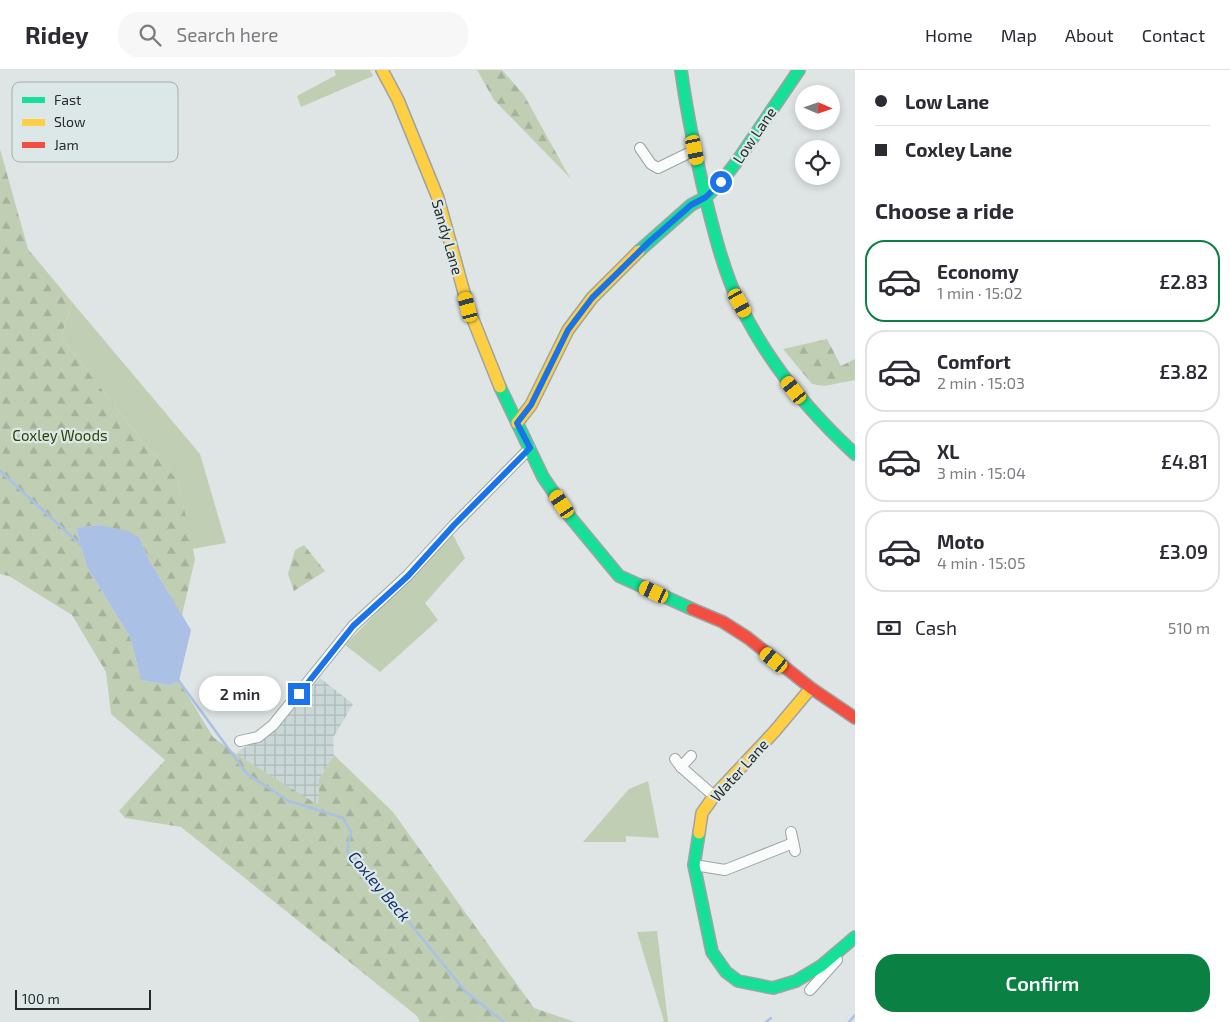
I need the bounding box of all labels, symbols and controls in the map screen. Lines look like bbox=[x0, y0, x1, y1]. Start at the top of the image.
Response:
search box bbox=[118, 12, 468, 57]
text: Ridey bbox=[25, 20, 88, 49]
icon: search bbox=[136, 21, 164, 49]
text: Search here bbox=[176, 23, 279, 46]
text: Home bbox=[925, 24, 973, 46]
text: Map bbox=[1001, 24, 1037, 46]
text: About bbox=[1065, 24, 1114, 46]
text: Contact bbox=[1142, 24, 1205, 46]
legend bbox=[12, 82, 178, 162]
north arrow bbox=[795, 85, 840, 130]
map controls bbox=[795, 85, 840, 185]
text: Low Lane bbox=[905, 90, 989, 113]
text: Fast bbox=[54, 91, 81, 108]
street label: Low Lane bbox=[729, 103, 779, 167]
text: Slow bbox=[54, 113, 86, 130]
car bbox=[684, 134, 705, 166]
text: Jam bbox=[54, 136, 79, 153]
text: Coxley Lane bbox=[905, 138, 1012, 161]
button: locate bbox=[795, 140, 840, 185]
route start bbox=[710, 171, 732, 193]
street label: Sandy Lane bbox=[429, 197, 467, 277]
text: Choose a ride bbox=[875, 197, 1014, 223]
icon: car bbox=[877, 259, 922, 304]
text: Economy bbox=[937, 260, 1019, 283]
text: £2.83 bbox=[1159, 270, 1208, 293]
text: 1 min · 15:02 bbox=[937, 283, 1023, 302]
car bbox=[726, 286, 753, 320]
car bbox=[456, 291, 479, 323]
icon: car bbox=[877, 349, 922, 394]
text: Comfort bbox=[937, 350, 1011, 373]
text: £3.82 bbox=[1159, 360, 1208, 383]
text: 2 min · 15:03 bbox=[937, 373, 1025, 392]
car bbox=[778, 374, 809, 406]
park label: Coxley Woods bbox=[12, 426, 108, 444]
icon: car bbox=[877, 439, 922, 484]
text: XL bbox=[937, 440, 959, 463]
text: £4.81 bbox=[1161, 450, 1208, 473]
text: 3 min · 15:04 bbox=[937, 463, 1026, 482]
car bbox=[547, 487, 576, 521]
icon: car bbox=[877, 529, 922, 574]
text: Moto bbox=[937, 530, 985, 553]
text: £3.09 bbox=[1159, 540, 1208, 563]
text: 4 min · 15:05 bbox=[937, 553, 1026, 572]
car bbox=[637, 579, 670, 605]
icon: cash bbox=[875, 614, 903, 642]
text: Cash bbox=[915, 616, 957, 639]
text: 510 m bbox=[1168, 618, 1210, 637]
car bbox=[757, 645, 790, 675]
callout: 2 min bbox=[199, 676, 282, 712]
route end bbox=[288, 683, 310, 705]
text: 2 min bbox=[220, 684, 260, 703]
street label: Water Lane bbox=[706, 735, 772, 805]
water label: Coxley Beck bbox=[344, 847, 415, 926]
button: Confirm bbox=[875, 954, 1210, 1012]
scale bar bbox=[15, 987, 151, 1010]
text: 100 m bbox=[22, 990, 60, 1007]

